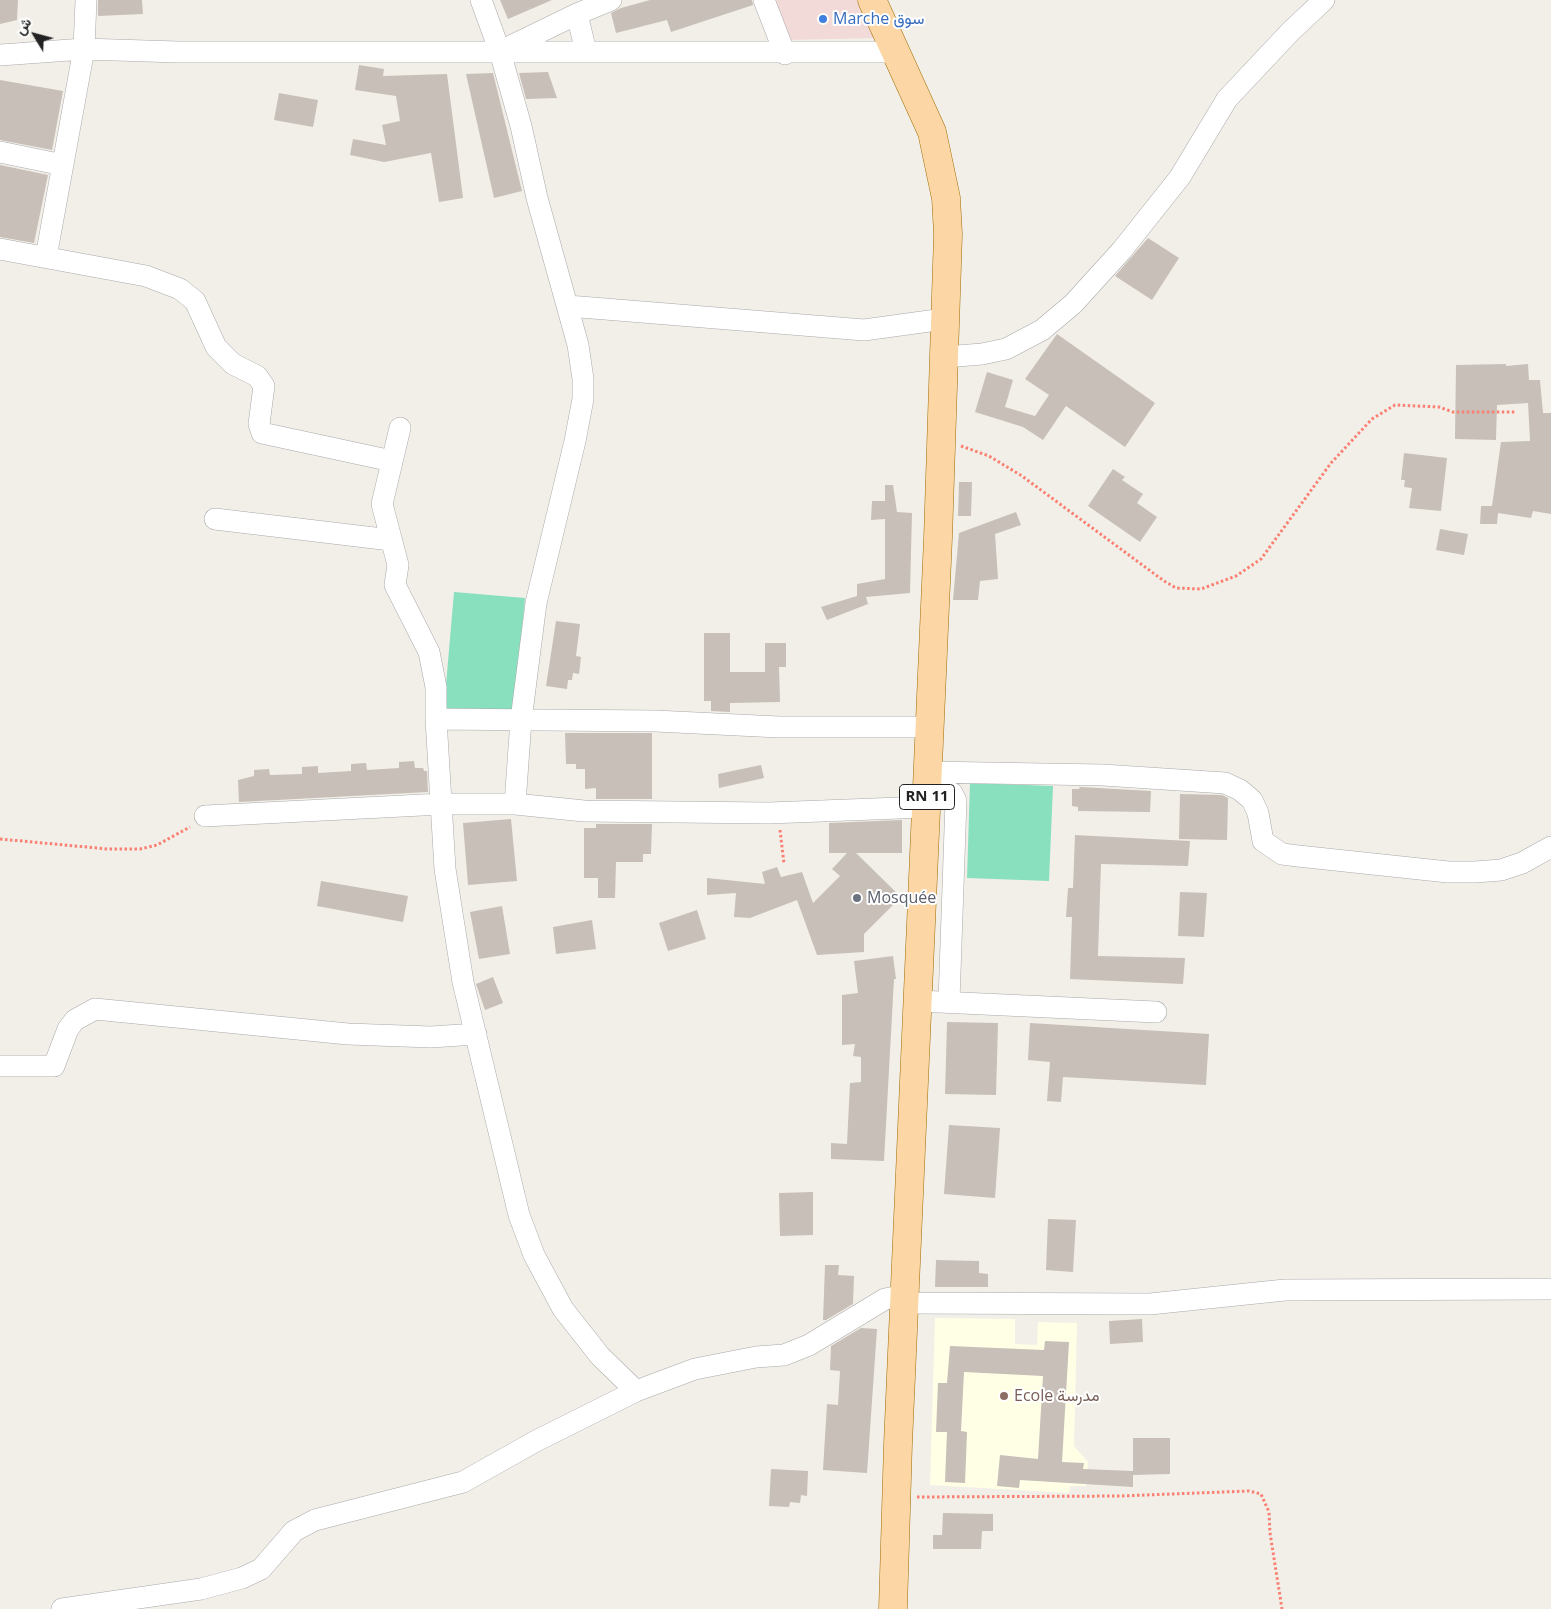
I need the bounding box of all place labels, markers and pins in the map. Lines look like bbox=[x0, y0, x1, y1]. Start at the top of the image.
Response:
place label: Marche سوق bbox=[833, 9, 924, 29]
marker: Marche سوق bbox=[817, 13, 829, 25]
place label: Mosquée bbox=[867, 888, 936, 908]
marker: Mosquée bbox=[851, 892, 863, 904]
place label: Ecole مدرسة bbox=[1014, 1386, 1100, 1406]
marker: Ecole مدرسة bbox=[998, 1390, 1010, 1402]

